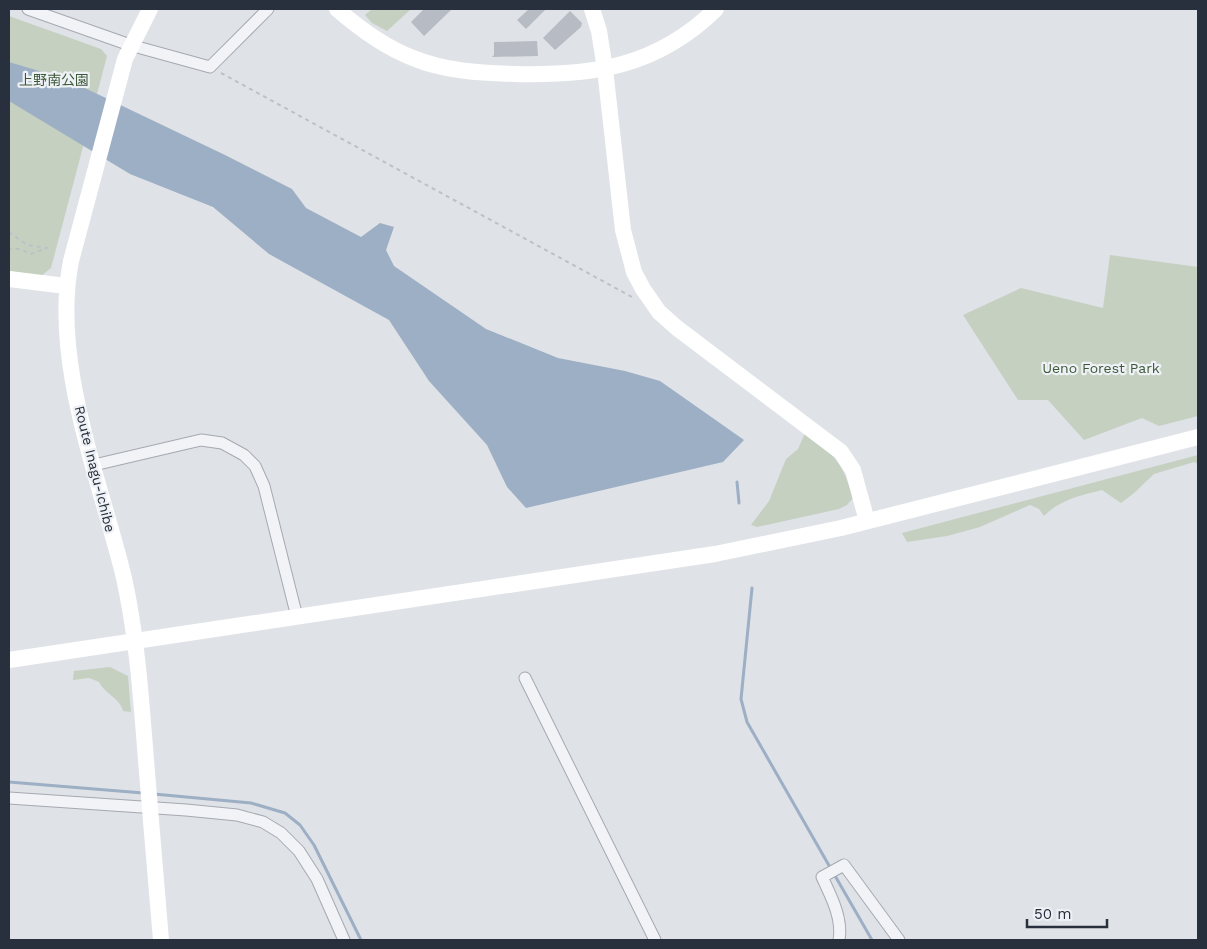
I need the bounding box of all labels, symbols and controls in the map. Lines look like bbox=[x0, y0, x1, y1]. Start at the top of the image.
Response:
park label: 上野南公園 bbox=[19, 72, 89, 88]
park label: Ueno Forest Park bbox=[1042, 360, 1160, 376]
street label: Route Inagu-Ichibe bbox=[72, 404, 118, 534]
scale bar bbox=[1027, 896, 1107, 928]
text: 50 m bbox=[1034, 905, 1071, 923]

